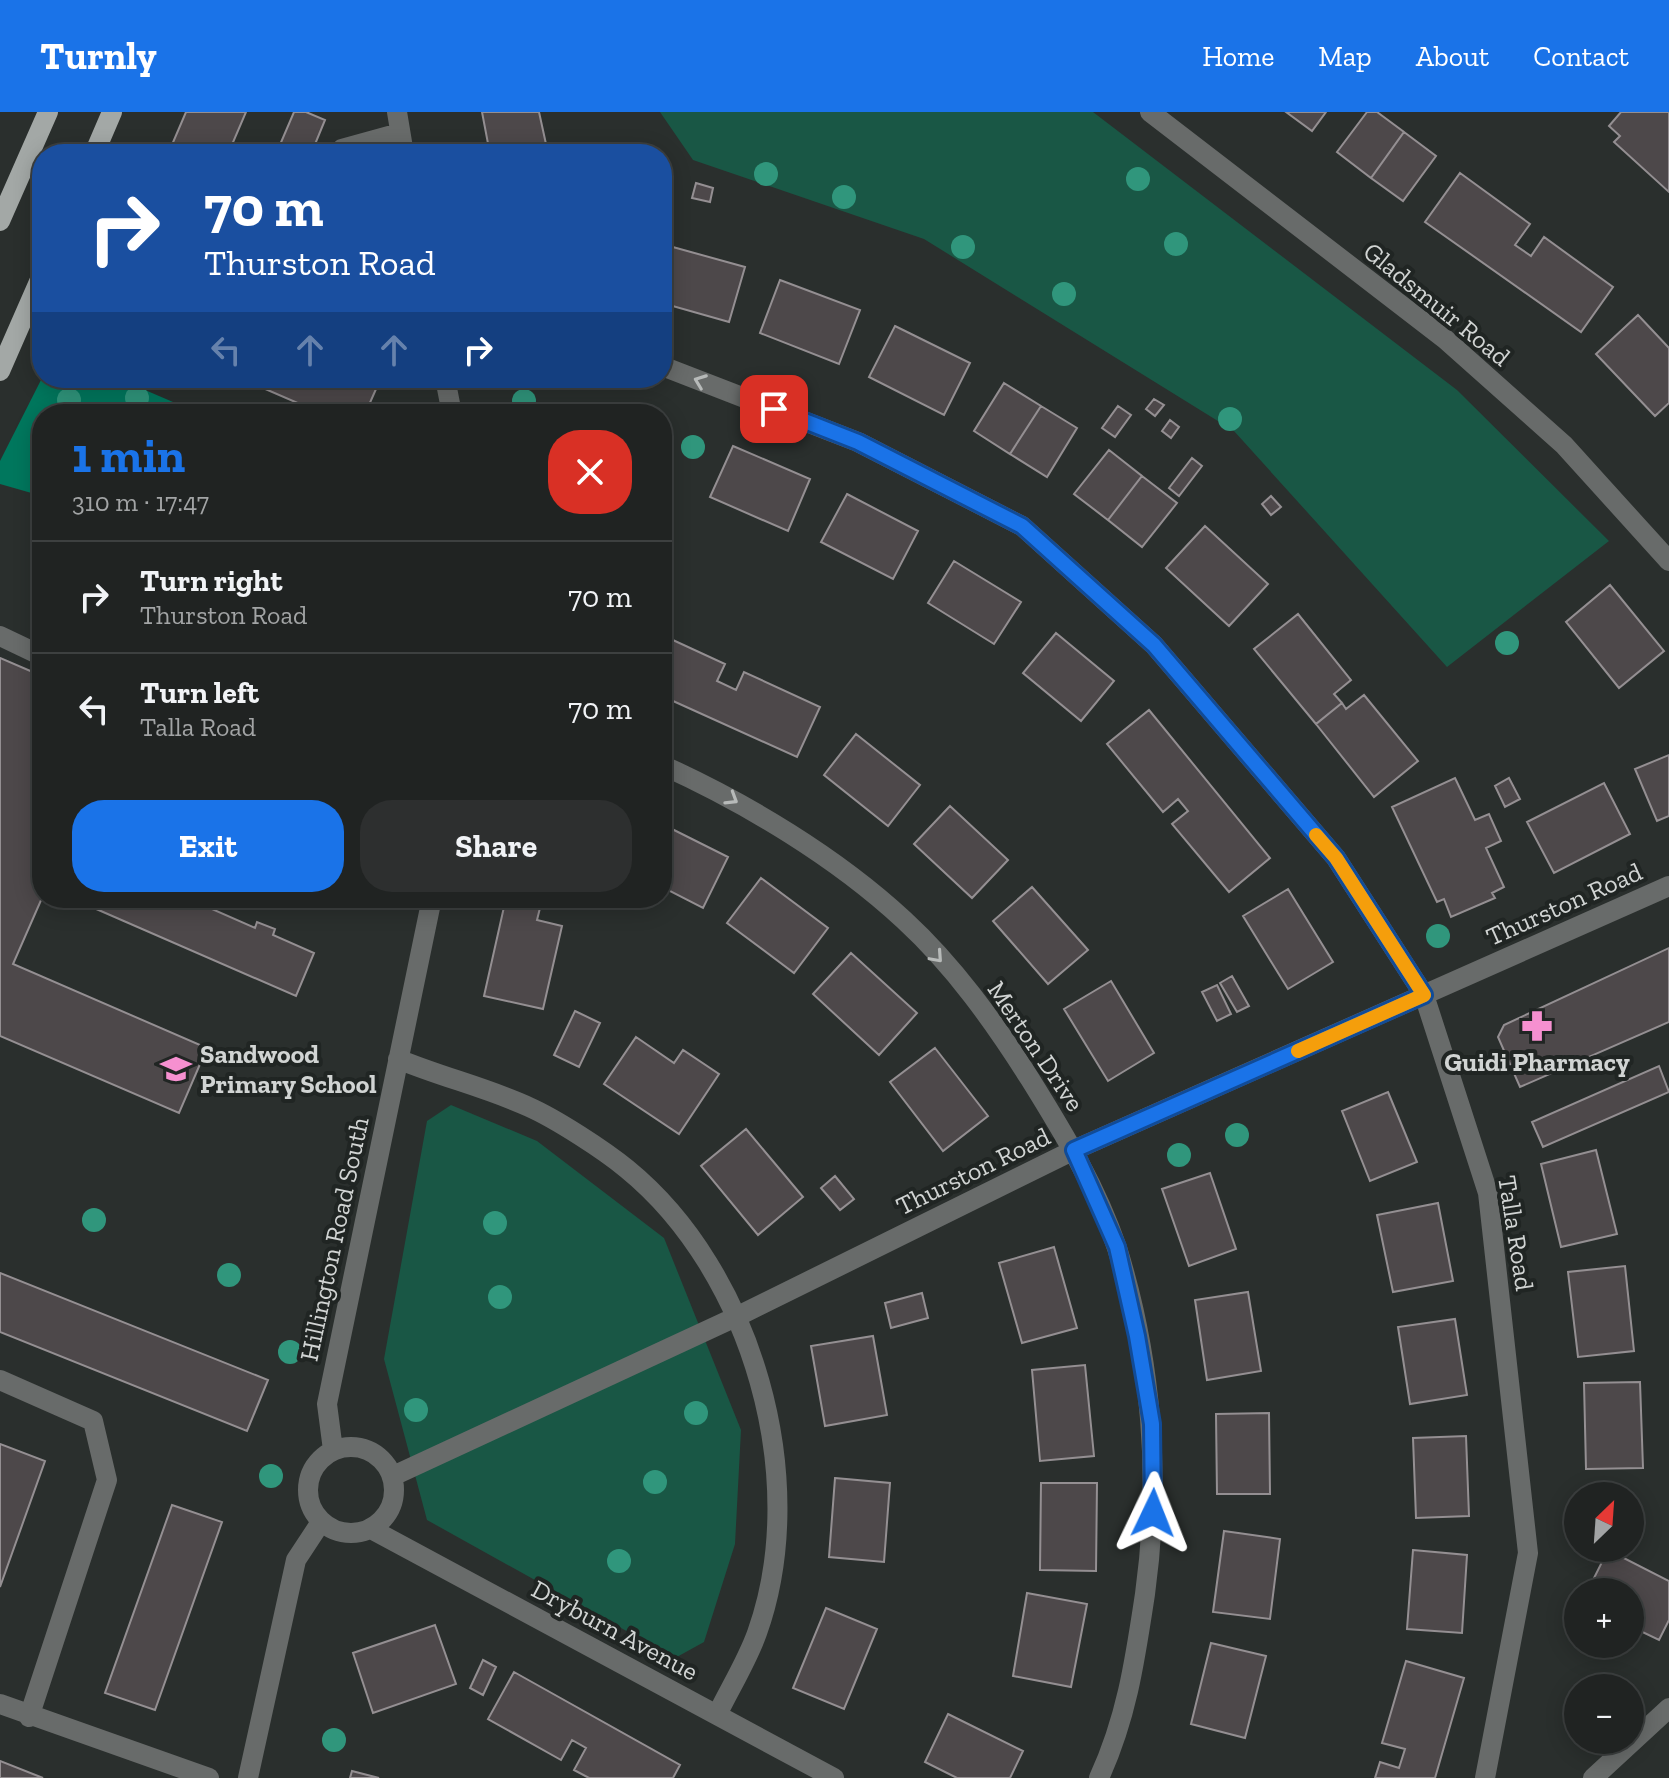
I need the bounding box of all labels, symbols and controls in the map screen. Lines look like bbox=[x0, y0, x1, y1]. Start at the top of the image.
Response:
text: Turnly bbox=[40, 33, 157, 79]
text: Home bbox=[1202, 40, 1274, 73]
text: Map bbox=[1318, 40, 1372, 73]
text: About bbox=[1416, 40, 1489, 73]
text: Contact bbox=[1533, 40, 1629, 73]
text: 70 m bbox=[204, 173, 324, 240]
icon: right bbox=[72, 176, 176, 280]
street label: Gladsmuir Road bbox=[1357, 235, 1517, 373]
text: Thurston Road bbox=[204, 241, 436, 284]
icon: left bbox=[204, 328, 248, 372]
icon: ahead bbox=[288, 328, 332, 372]
icon: ahead bbox=[372, 328, 416, 372]
icon: right bbox=[456, 328, 500, 372]
one-way arrow bbox=[694, 374, 708, 390]
pin bbox=[740, 375, 808, 443]
icon: arrive bbox=[752, 387, 796, 431]
text: 1 min bbox=[72, 427, 185, 484]
button: close bbox=[548, 430, 632, 514]
text: 310 m · 17:47 bbox=[72, 486, 209, 518]
text: Turn right bbox=[140, 563, 282, 599]
icon: right bbox=[72, 575, 116, 619]
text: 70 m bbox=[568, 579, 632, 615]
text: Thurston Road bbox=[140, 599, 307, 631]
text: Turn left bbox=[140, 675, 259, 711]
icon: left bbox=[72, 687, 116, 731]
text: 70 m bbox=[568, 691, 632, 727]
text: Talla Road bbox=[140, 711, 256, 743]
one-way arrow bbox=[723, 789, 738, 804]
button: Exit bbox=[72, 800, 344, 892]
button: Share bbox=[360, 800, 632, 892]
street label: Thurston Road bbox=[1481, 855, 1647, 953]
one-way arrow bbox=[927, 947, 942, 962]
street label: Merton Drive bbox=[981, 975, 1091, 1117]
pharmacy icon: Guidi Pharmacy bbox=[1520, 1009, 1554, 1043]
place label: Sandwood Primary School bbox=[200, 1038, 377, 1100]
place label: Guidi Pharmacy bbox=[1444, 1046, 1630, 1078]
school or university icon: Sandwood Primary School bbox=[159, 1052, 193, 1086]
street label: Hillington Road South bbox=[292, 1114, 376, 1364]
street label: Thurston Road bbox=[891, 1120, 1055, 1222]
street label: Talla Road bbox=[1491, 1173, 1541, 1293]
position arrow bbox=[1111, 1471, 1195, 1555]
north arrow bbox=[1564, 1482, 1644, 1562]
map controls bbox=[1564, 1482, 1644, 1754]
street label: Dryburn Avenue bbox=[526, 1573, 704, 1687]
button: + bbox=[1564, 1578, 1644, 1658]
button: − bbox=[1564, 1674, 1644, 1754]

